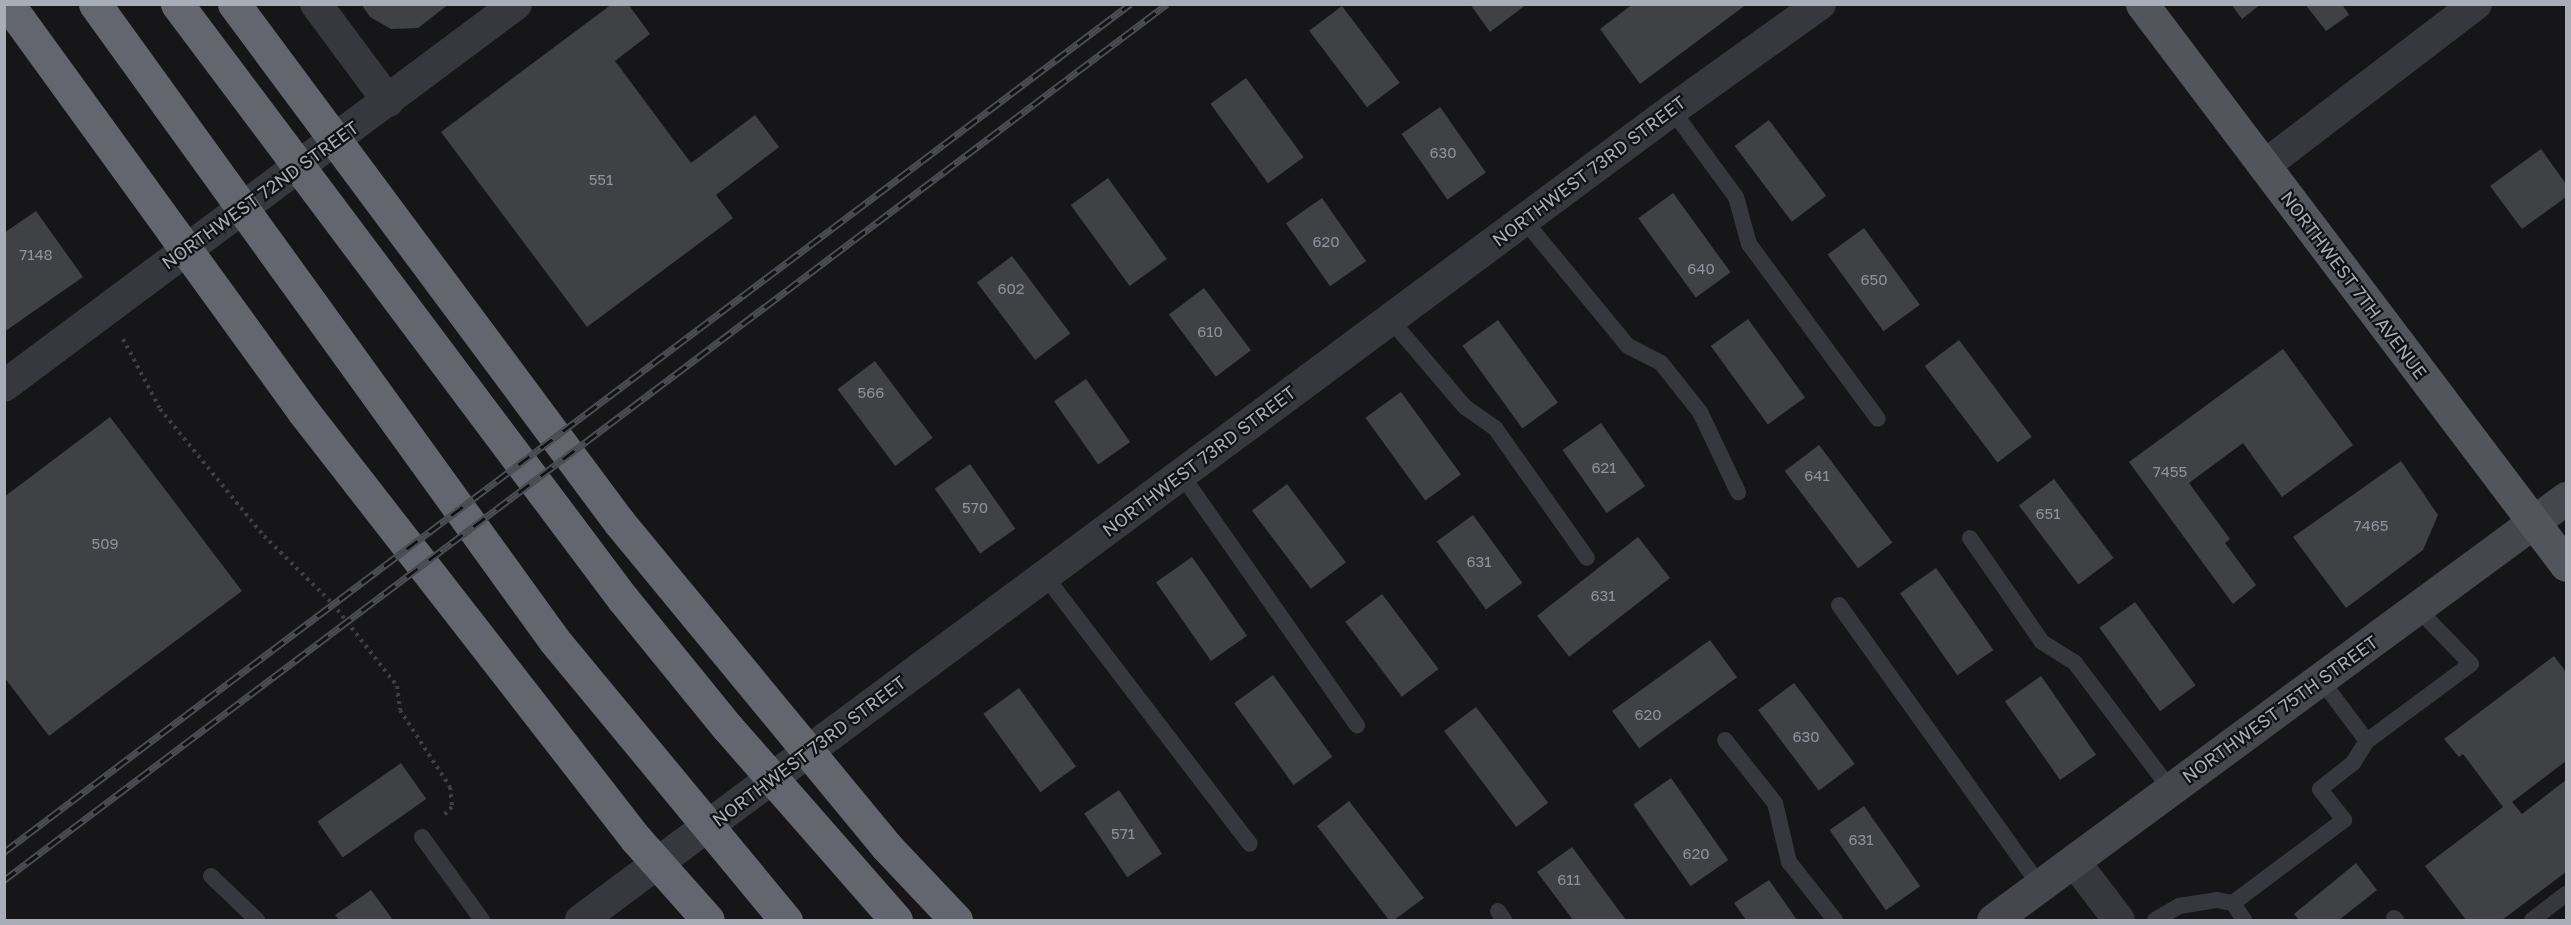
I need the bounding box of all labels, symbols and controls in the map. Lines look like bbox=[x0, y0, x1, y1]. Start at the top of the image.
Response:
street label: NORTHWEST 73RD STREET bbox=[1488, 91, 1690, 251]
street label: NORTHWEST 72ND STREET bbox=[157, 116, 363, 274]
house number: 630 bbox=[1429, 144, 1457, 162]
house number: 551 bbox=[589, 171, 613, 189]
street label: NORTHWEST 7TH AVENUE bbox=[2276, 187, 2432, 383]
house number: 620 bbox=[1312, 233, 1340, 251]
house number: 7148 bbox=[19, 246, 53, 264]
house number: 640 bbox=[1687, 260, 1715, 278]
house number: 650 bbox=[1860, 271, 1888, 289]
house number: 602 bbox=[997, 280, 1025, 298]
house number: 610 bbox=[1197, 323, 1223, 341]
street label: NORTHWEST 73RD STREET bbox=[1098, 381, 1300, 541]
house number: 566 bbox=[858, 384, 884, 402]
house number: 621 bbox=[1591, 459, 1617, 477]
house number: 7455 bbox=[2153, 463, 2187, 481]
house number: 641 bbox=[1804, 467, 1830, 485]
house number: 570 bbox=[962, 499, 988, 517]
house number: 651 bbox=[2035, 505, 2061, 523]
house number: 7465 bbox=[2354, 517, 2388, 535]
house number: 509 bbox=[91, 535, 119, 553]
house number: 631 bbox=[1466, 553, 1492, 571]
house number: 631 bbox=[1590, 587, 1616, 605]
street label: NORTHWEST 75TH STREET bbox=[2178, 631, 2382, 787]
street label: NORTHWEST 73RD STREET bbox=[708, 671, 910, 831]
house number: 620 bbox=[1634, 706, 1662, 724]
house number: 630 bbox=[1792, 728, 1820, 746]
house number: 571 bbox=[1111, 825, 1135, 843]
house number: 631 bbox=[1848, 831, 1874, 849]
house number: 620 bbox=[1682, 845, 1710, 863]
house number: 611 bbox=[1557, 871, 1581, 889]

